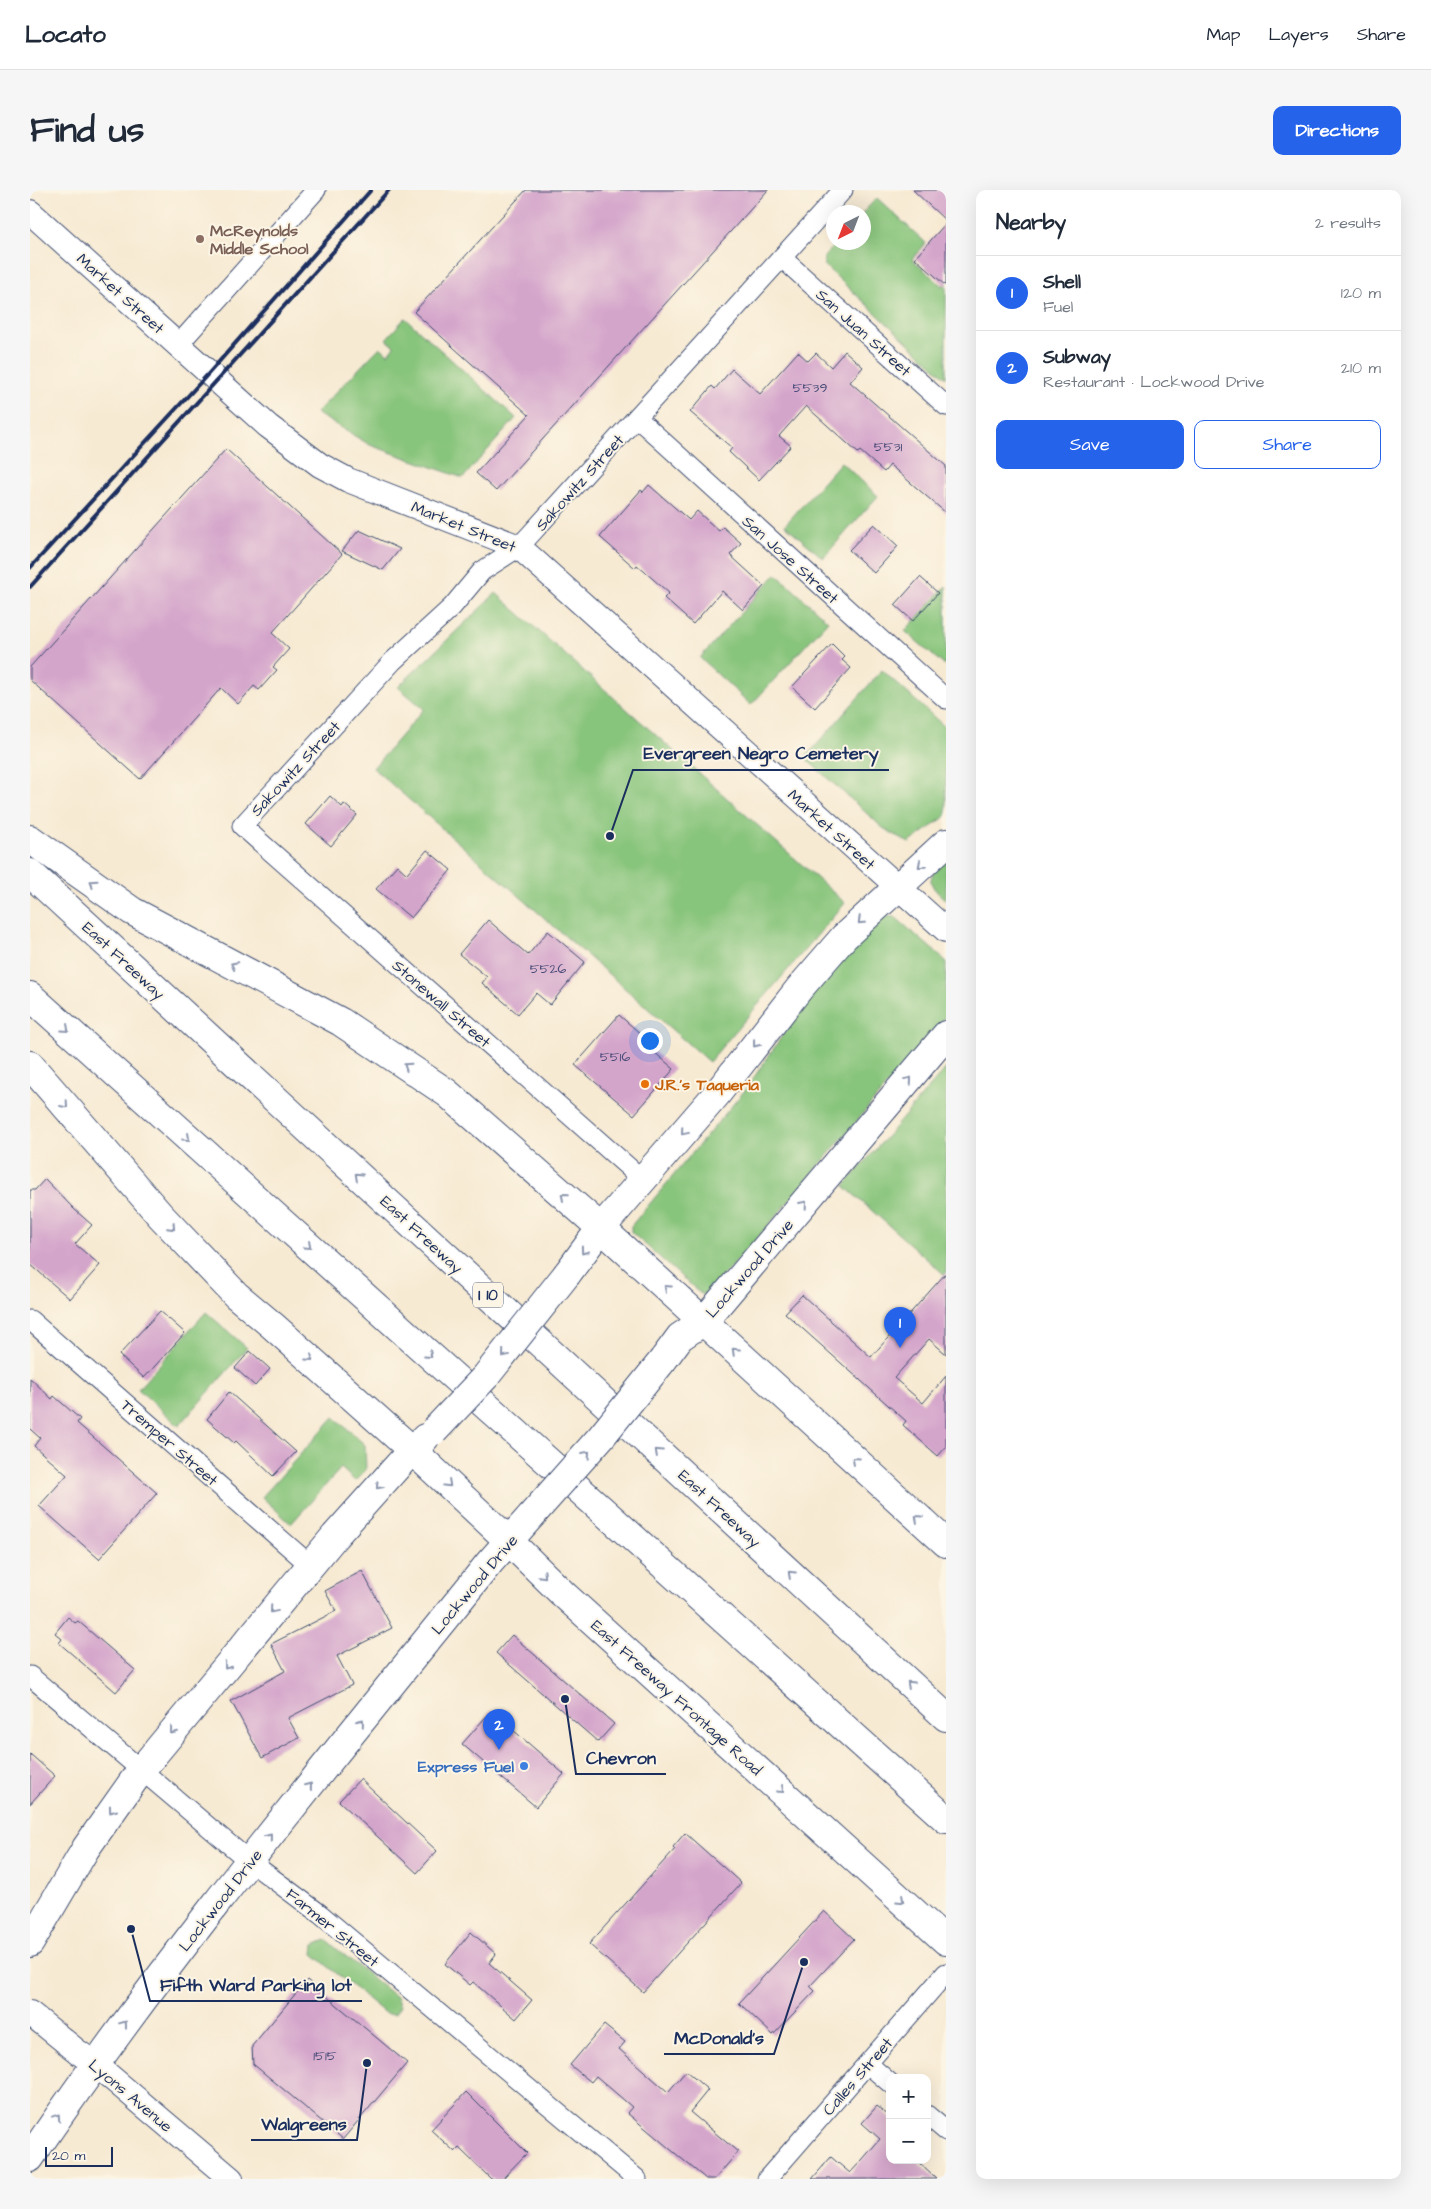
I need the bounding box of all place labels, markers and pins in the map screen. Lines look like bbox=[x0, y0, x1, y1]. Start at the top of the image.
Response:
place label: McReynolds Middle School bbox=[210, 220, 309, 260]
marker: McReynolds Middle School bbox=[194, 233, 206, 245]
callout: Evergreen Negro Cemetery bbox=[633, 737, 889, 770]
place label: J.R.'s Taqueria bbox=[654, 1074, 760, 1096]
marker: J.R.'s Taqueria bbox=[639, 1078, 651, 1090]
pin: 1 bbox=[884, 1307, 916, 1348]
pin: 2 bbox=[483, 1709, 515, 1750]
callout: Chevron bbox=[576, 1741, 666, 1774]
place label: Express Fuel bbox=[418, 1756, 514, 1778]
marker: Express Fuel bbox=[518, 1760, 530, 1772]
callout: Fifth Ward Parking lot bbox=[150, 1968, 362, 2001]
callout: McDonald's bbox=[664, 2021, 774, 2054]
callout: Walgreens bbox=[251, 2107, 357, 2140]

